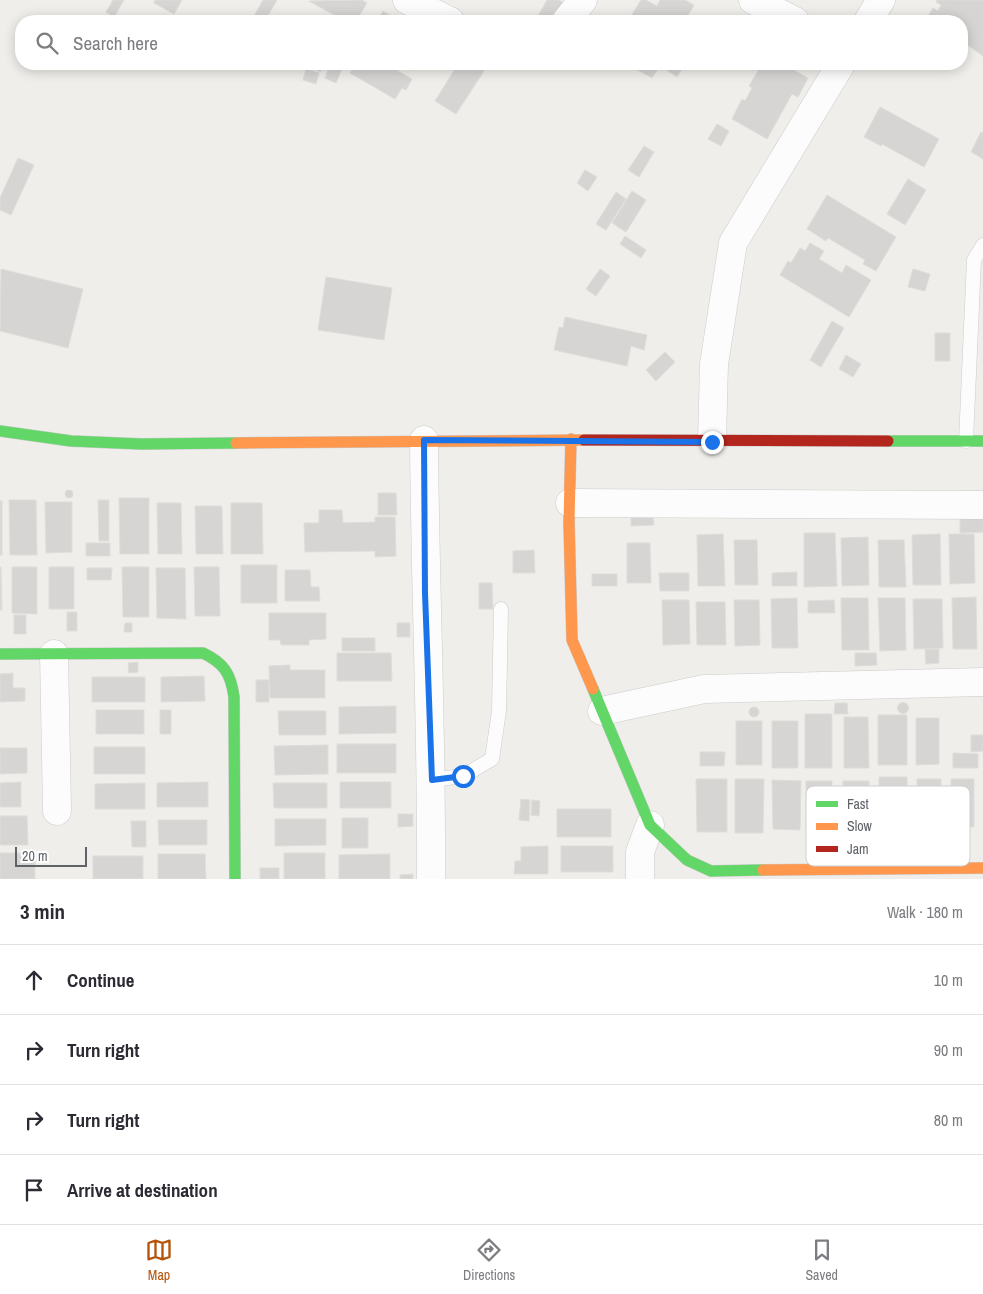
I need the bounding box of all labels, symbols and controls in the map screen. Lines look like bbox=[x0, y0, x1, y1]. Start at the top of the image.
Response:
search box bbox=[15, 15, 968, 70]
icon: search bbox=[33, 29, 61, 57]
text: Search here bbox=[73, 30, 158, 56]
route end bbox=[701, 431, 724, 454]
route start bbox=[452, 765, 475, 788]
legend bbox=[806, 786, 970, 866]
text: Fast bbox=[847, 795, 869, 813]
text: Slow bbox=[847, 817, 873, 835]
text: Jam bbox=[847, 840, 869, 858]
scale bar bbox=[15, 844, 88, 867]
text: 20 m bbox=[22, 847, 48, 865]
text: 3 min bbox=[20, 897, 65, 926]
text: Walk · 180 m bbox=[887, 901, 963, 923]
icon: ahead bbox=[20, 966, 48, 994]
text: Continue bbox=[67, 967, 135, 993]
text: 10 m bbox=[934, 969, 963, 991]
icon: right bbox=[20, 1036, 48, 1064]
text: Turn right bbox=[67, 1037, 139, 1063]
text: 90 m bbox=[934, 1039, 963, 1061]
icon: right bbox=[20, 1106, 48, 1134]
text: Turn right bbox=[67, 1107, 139, 1133]
text: 80 m bbox=[934, 1109, 963, 1131]
icon: arrive bbox=[20, 1176, 48, 1204]
text: Arrive at destination bbox=[67, 1177, 218, 1203]
tab: Map bbox=[145, 1236, 173, 1284]
tab: Directions bbox=[463, 1236, 515, 1284]
tab: Saved bbox=[805, 1236, 838, 1284]

